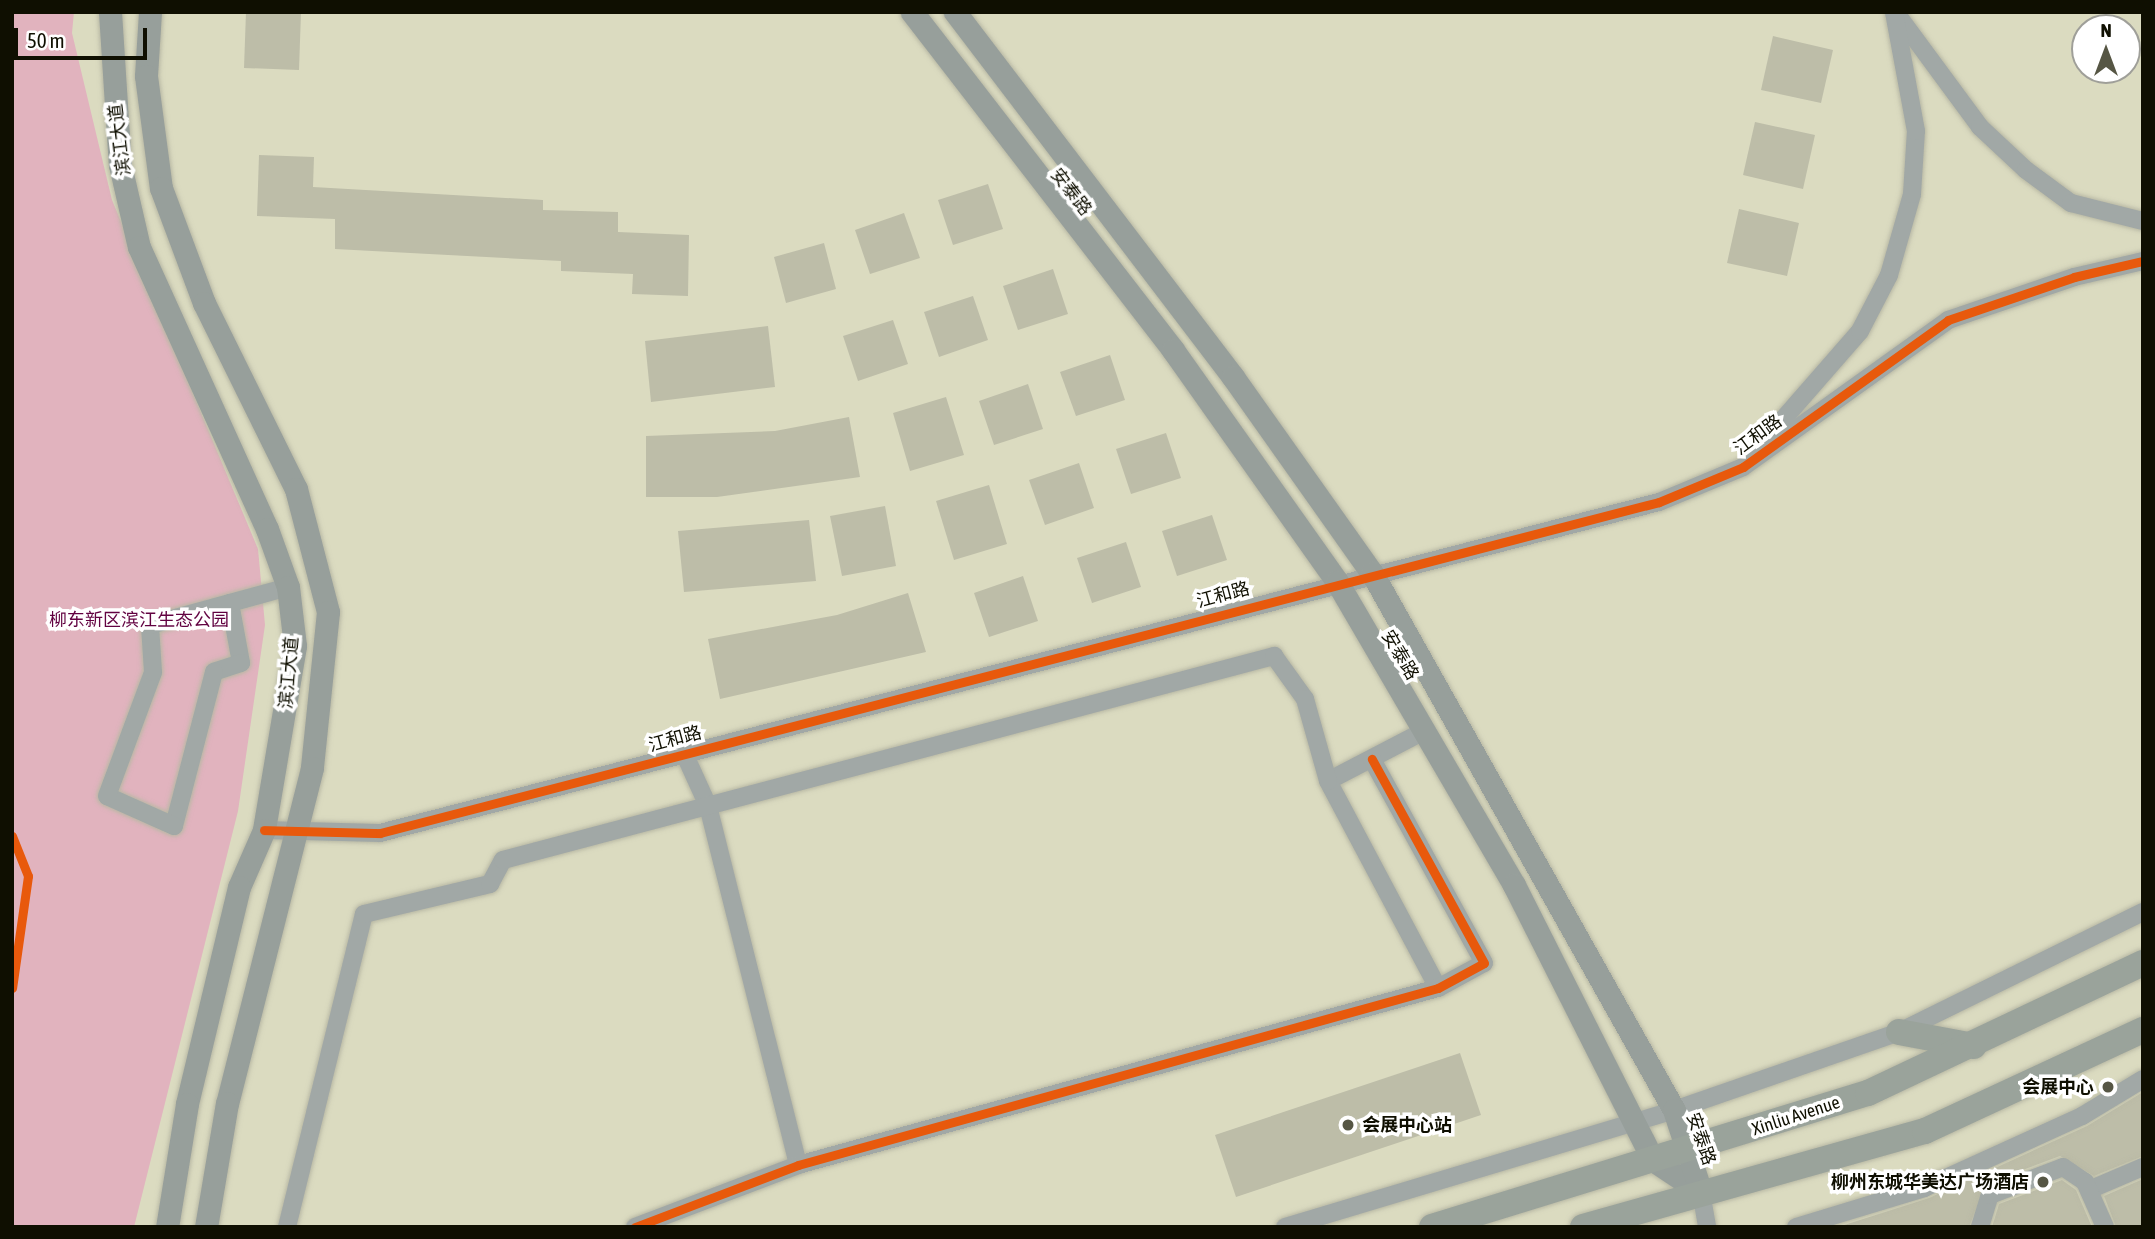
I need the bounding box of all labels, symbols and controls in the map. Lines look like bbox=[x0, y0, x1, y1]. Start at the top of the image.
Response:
scale bar bbox=[18, 14, 150, 58]
north arrow bbox=[2071, 14, 2141, 84]
text: N bbox=[2100, 19, 2112, 41]
text: 50 m bbox=[27, 28, 65, 52]
street label: 滨江大道 bbox=[105, 103, 135, 177]
street label: 安泰路 bbox=[1046, 164, 1096, 220]
street label: 江和路 bbox=[1730, 410, 1786, 460]
street label: 江和路 bbox=[1194, 578, 1252, 612]
park label: 柳东新区滨江生态公园 bbox=[49, 609, 229, 631]
street label: 安泰路 bbox=[1377, 626, 1423, 684]
street label: 滨江大道 bbox=[275, 636, 303, 710]
street label: 江和路 bbox=[646, 722, 704, 756]
place label: 会展中心 bbox=[2022, 1076, 2094, 1098]
marker: 会展中心 bbox=[2100, 1079, 2116, 1095]
street label: Xinliu Avenue bbox=[1749, 1092, 1843, 1140]
street label: 安泰路 bbox=[1682, 1110, 1720, 1168]
place label: 会展中心站 bbox=[1362, 1114, 1452, 1136]
marker: 会展中心站 bbox=[1340, 1117, 1356, 1133]
place label: 柳州东城华美达广场酒店 bbox=[1831, 1171, 2029, 1193]
marker: 柳州东城华美达广场酒店 bbox=[2035, 1174, 2051, 1190]

